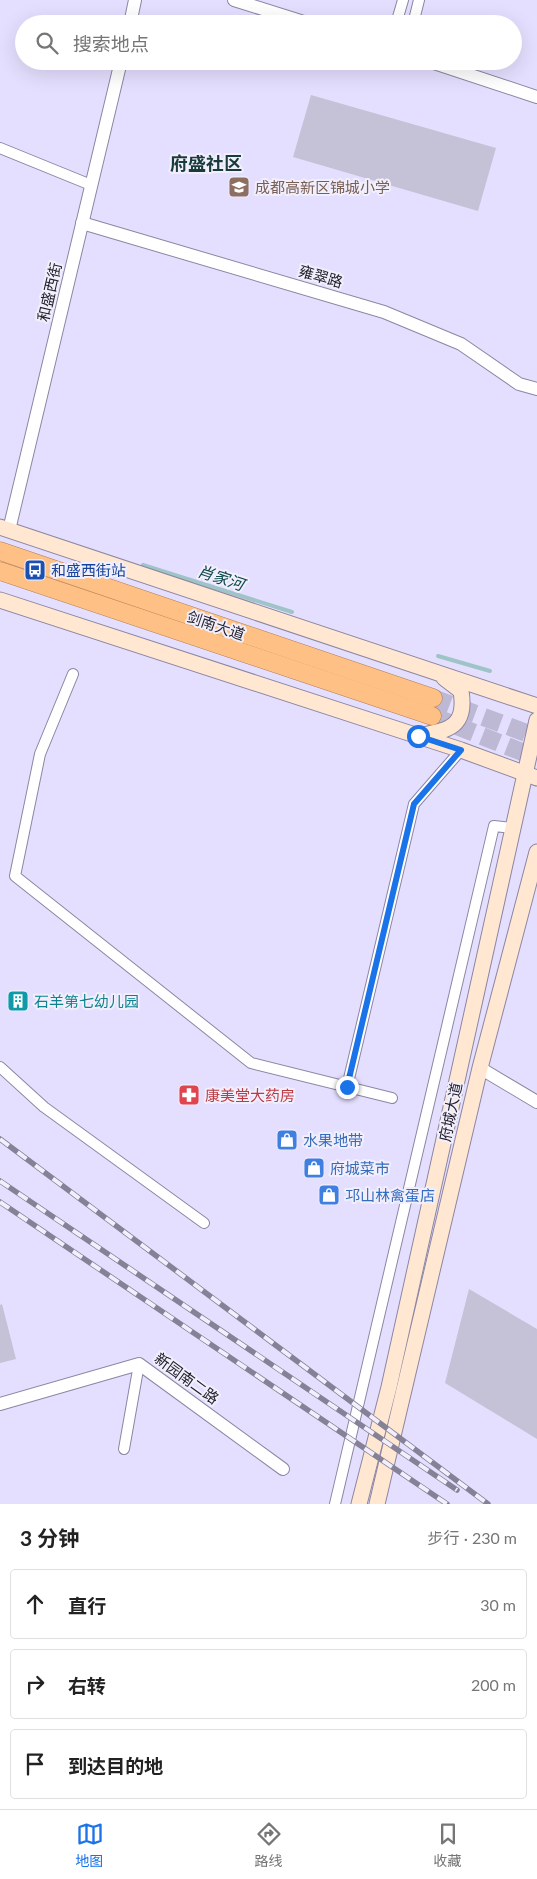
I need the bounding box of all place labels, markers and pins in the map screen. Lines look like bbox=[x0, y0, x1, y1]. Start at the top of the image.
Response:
school or university icon: 成都高新区锦城小学 bbox=[227, 175, 251, 199]
place label: 成都高新区锦城小学 bbox=[255, 178, 390, 196]
bus stop icon: 和盛西街站 bbox=[23, 558, 47, 582]
place label: 和盛西街站 bbox=[51, 561, 126, 579]
building icon: 石羊第七幼儿园 bbox=[6, 989, 30, 1013]
place label: 石羊第七幼儿园 bbox=[34, 992, 139, 1010]
pharmacy icon: 康美堂大药房 bbox=[177, 1083, 201, 1107]
place label: 康美堂大药房 bbox=[205, 1086, 295, 1104]
shop icon: 水果地带 bbox=[275, 1128, 299, 1152]
place label: 水果地带 bbox=[303, 1131, 363, 1149]
shop icon: 府城菜市 bbox=[302, 1156, 326, 1180]
place label: 府城菜市 bbox=[330, 1159, 390, 1177]
shop icon: 邛山林禽蛋店 bbox=[317, 1183, 341, 1207]
place label: 邛山林禽蛋店 bbox=[345, 1186, 435, 1204]

